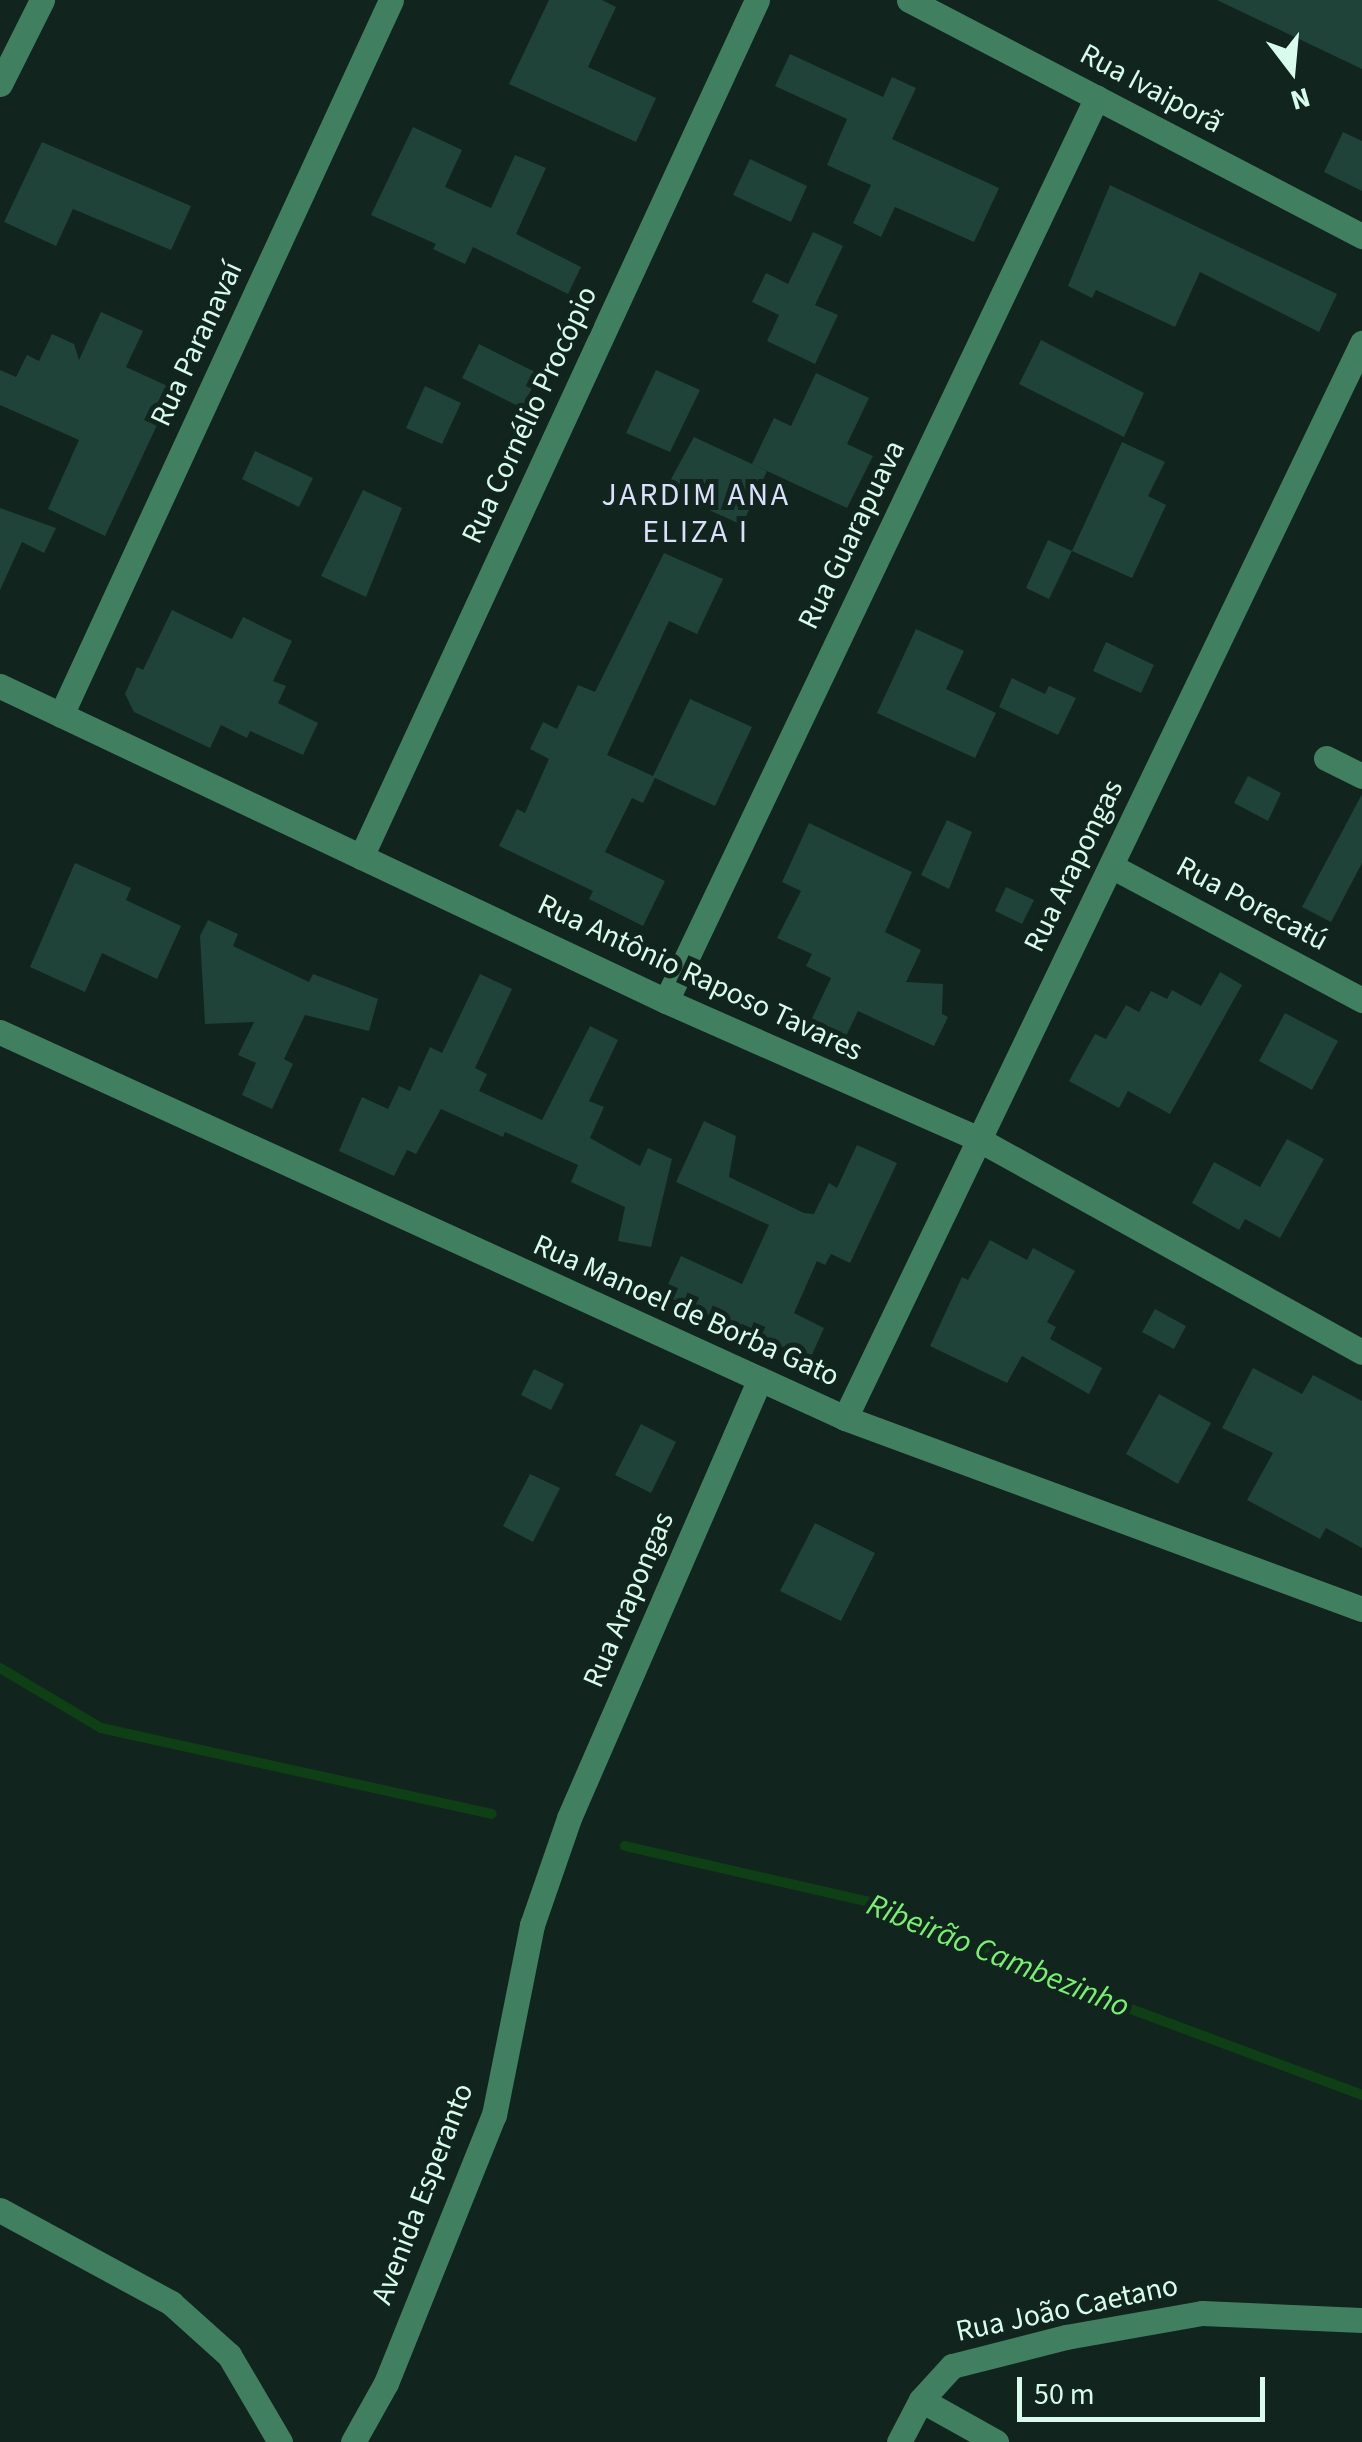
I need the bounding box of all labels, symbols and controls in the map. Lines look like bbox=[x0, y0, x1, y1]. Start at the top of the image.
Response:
north arrow bbox=[1242, 20, 1342, 120]
street label: Rua Ivaiporã bbox=[1074, 36, 1228, 142]
text: N bbox=[1286, 77, 1315, 121]
street label: Rua Paranavaí bbox=[143, 256, 251, 432]
street label: Rua Cornélio Procópio bbox=[455, 281, 605, 549]
street label: Rua Guarapuava bbox=[791, 435, 913, 635]
district label: JARDIM ANA ELIZA I bbox=[601, 477, 791, 552]
street label: Rua Arapongas bbox=[1017, 774, 1131, 958]
street label: Rua Porecatú bbox=[1170, 849, 1334, 959]
street label: Rua Antônio Raposo Tavares bbox=[532, 887, 868, 1069]
street label: Rua Manoel de Borba Gato bbox=[527, 1227, 845, 1395]
street label: Rua Arapongas bbox=[576, 1507, 682, 1693]
water label: Ribeirão Cambezinho bbox=[861, 1886, 1135, 2026]
street label: Avenida Esperanto bbox=[364, 2079, 482, 2309]
street label: Rua João Caetano bbox=[953, 2268, 1181, 2350]
scale bar bbox=[1022, 2357, 1270, 2419]
text: 50 m bbox=[1034, 2373, 1095, 2416]

